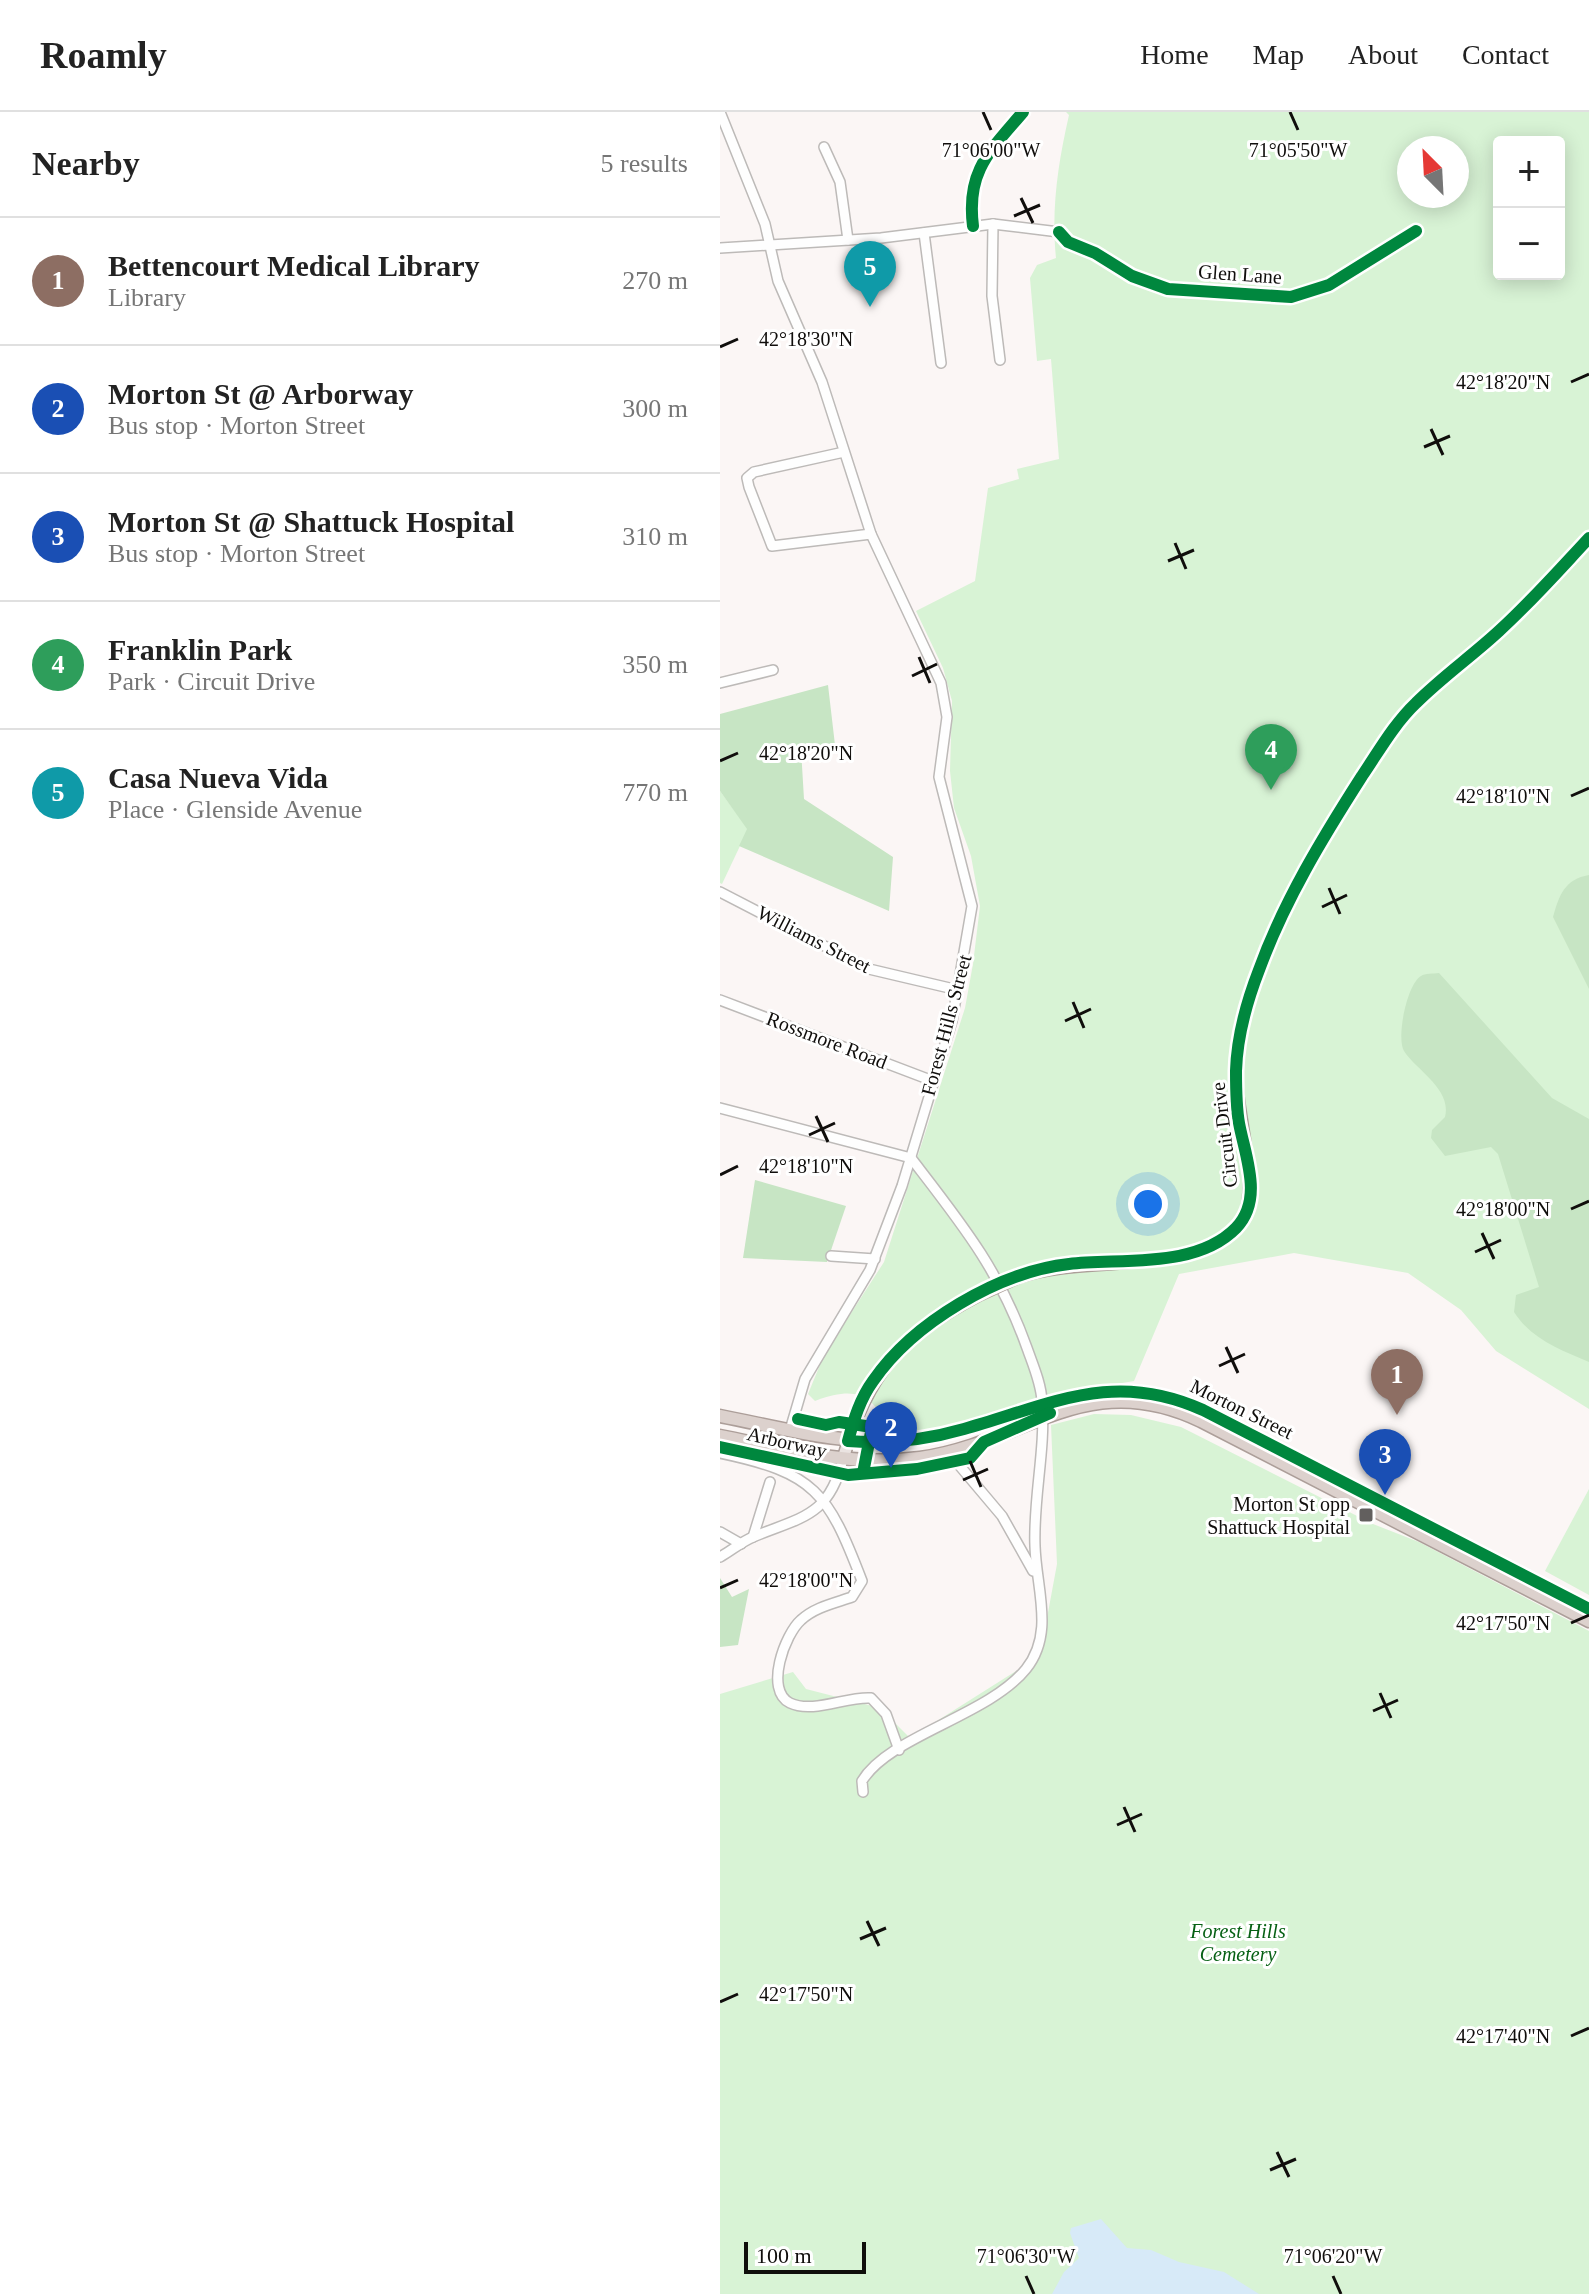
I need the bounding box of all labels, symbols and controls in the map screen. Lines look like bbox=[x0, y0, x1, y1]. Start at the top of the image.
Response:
text: Roamly bbox=[40, 34, 167, 76]
text: Home bbox=[1140, 39, 1209, 70]
text: Map bbox=[1253, 39, 1304, 70]
text: About bbox=[1348, 39, 1418, 70]
text: Contact bbox=[1462, 39, 1549, 70]
north arrow bbox=[1397, 136, 1469, 208]
map controls bbox=[1493, 136, 1565, 280]
button: + bbox=[1493, 136, 1565, 208]
text: 71°06'00"W bbox=[942, 139, 1040, 161]
text: 71°05'50"W bbox=[1249, 139, 1347, 161]
text: Nearby bbox=[32, 145, 140, 182]
text: 5 results bbox=[601, 149, 688, 178]
button: − bbox=[1493, 208, 1565, 280]
pin: 5 bbox=[844, 241, 896, 307]
text: Bettencourt Medical Library bbox=[108, 249, 480, 282]
street label: Glen Lane bbox=[1197, 260, 1283, 288]
text: 1 bbox=[52, 266, 65, 295]
text: 270 m bbox=[622, 266, 688, 295]
text: Library bbox=[108, 283, 186, 312]
text: 42°18'30"N bbox=[759, 328, 853, 350]
text: 42°18'20"N bbox=[1456, 371, 1550, 393]
text: Morton St @ Arborway bbox=[108, 377, 413, 410]
text: 2 bbox=[52, 394, 65, 423]
text: 300 m bbox=[622, 394, 688, 423]
text: Bus stop · Morton Street bbox=[108, 411, 365, 440]
text: Morton St @ Shattuck Hospital bbox=[108, 505, 514, 538]
text: 3 bbox=[52, 522, 65, 551]
text: 310 m bbox=[622, 522, 688, 551]
text: Bus stop · Morton Street bbox=[108, 539, 365, 568]
text: Franklin Park bbox=[108, 633, 292, 666]
text: 4 bbox=[52, 650, 65, 679]
text: 350 m bbox=[622, 650, 688, 679]
text: Park · Circuit Drive bbox=[108, 667, 315, 696]
pin: 4 bbox=[1245, 724, 1297, 790]
text: 42°18'20"N bbox=[759, 742, 853, 764]
text: Casa Nueva Vida bbox=[108, 761, 328, 794]
text: 5 bbox=[52, 778, 65, 807]
text: 770 m bbox=[622, 778, 688, 807]
text: 42°18'10"N bbox=[1456, 785, 1550, 807]
text: Place · Glenside Avenue bbox=[108, 795, 362, 824]
street label: Williams Street bbox=[754, 901, 875, 977]
street label: Forest Hills Street bbox=[917, 951, 976, 1098]
street label: Rossmore Road bbox=[764, 1007, 890, 1073]
street label: Circuit Drive bbox=[1207, 1081, 1241, 1189]
text: 42°18'10"N bbox=[759, 1155, 853, 1177]
your location bbox=[1128, 1184, 1168, 1224]
text: 42°18'00"N bbox=[1456, 1198, 1550, 1220]
pin: 1 bbox=[1371, 1349, 1423, 1415]
street label: Morton Street bbox=[1187, 1375, 1297, 1444]
pin: 2 bbox=[865, 1402, 917, 1468]
street label: Arborway bbox=[745, 1422, 829, 1463]
pin: 3 bbox=[1359, 1429, 1411, 1495]
place label: Morton St opp Shattuck Hospital bbox=[1207, 1493, 1350, 1539]
marker: Morton St opp Shattuck Hospital bbox=[1357, 1506, 1375, 1524]
text: 42°18'00"N bbox=[759, 1569, 853, 1591]
text: 42°17'50"N bbox=[1456, 1612, 1550, 1634]
park label: Forest Hills Cemetery bbox=[1189, 1920, 1286, 1966]
text: 42°17'50"N bbox=[759, 1983, 853, 2005]
text: 42°17'40"N bbox=[1456, 2025, 1550, 2047]
scale bar bbox=[744, 2238, 866, 2274]
text: 100 m bbox=[756, 2243, 812, 2268]
text: 71°06'30"W bbox=[977, 2245, 1075, 2267]
text: 71°06'20"W bbox=[1284, 2245, 1382, 2267]

